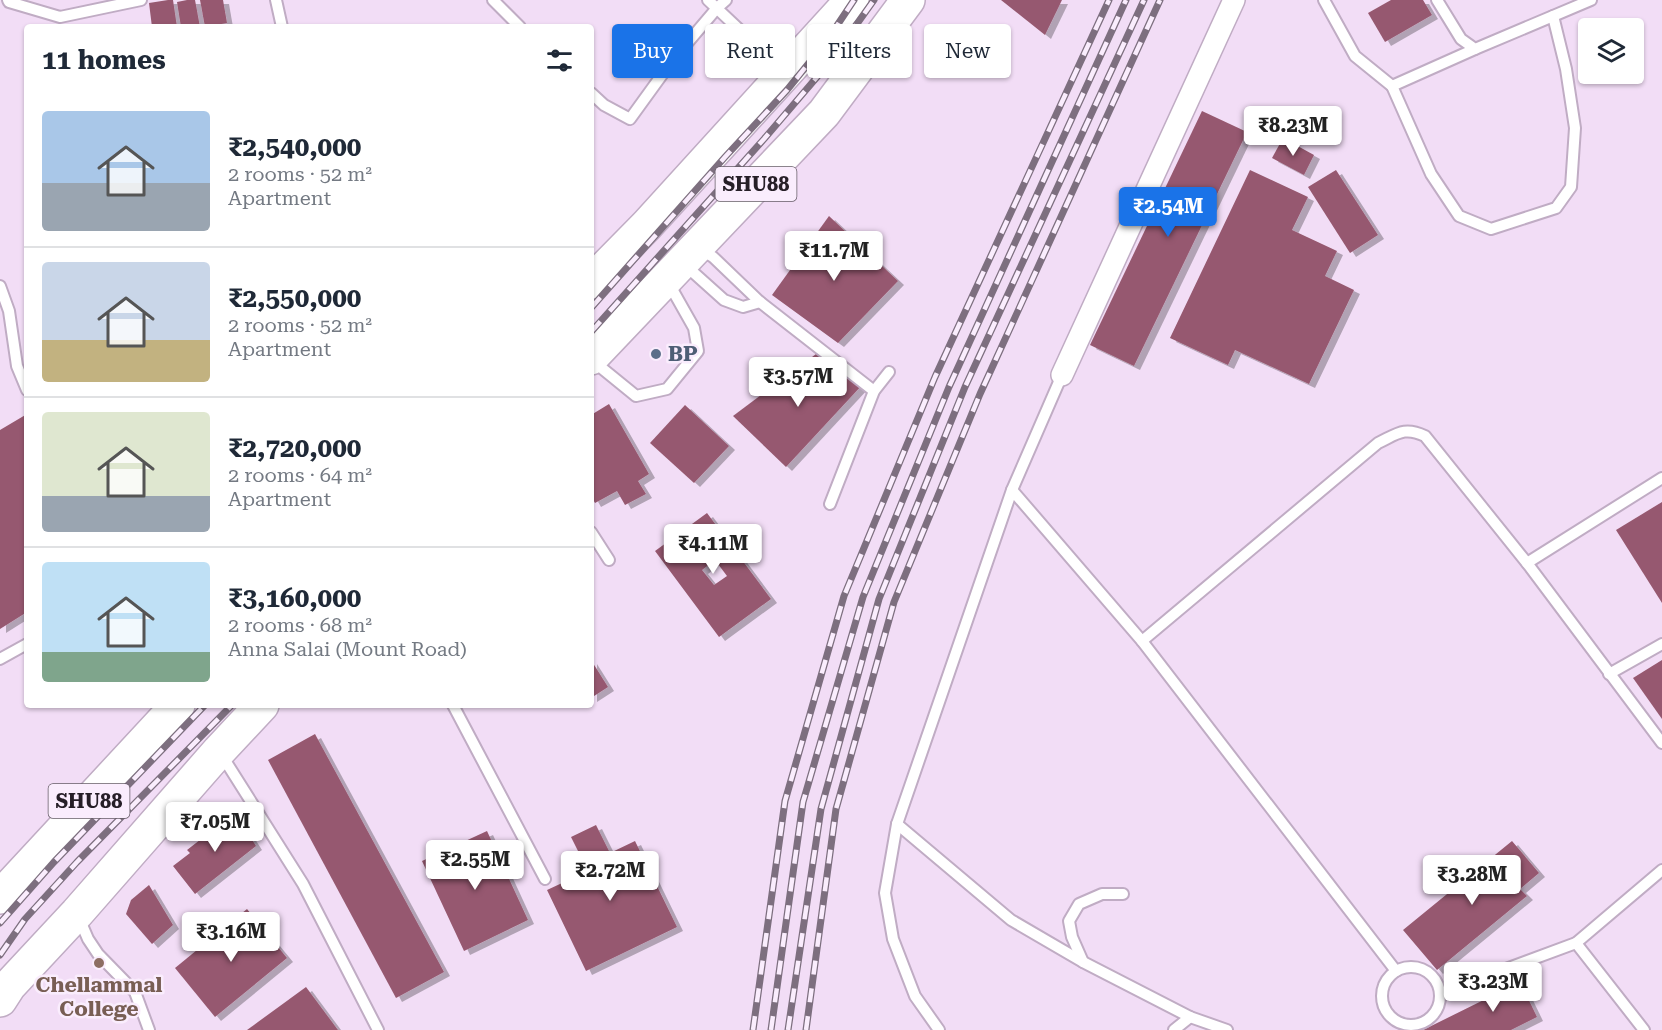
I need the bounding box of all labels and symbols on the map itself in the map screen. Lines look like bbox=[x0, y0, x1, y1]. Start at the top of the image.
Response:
pin: ₹8.23M bbox=[1244, 106, 1342, 157]
road number: SHU88 bbox=[716, 167, 796, 201]
pin: ₹2.54M bbox=[1119, 187, 1217, 238]
pin: ₹11.7M bbox=[785, 231, 883, 282]
place label: BP bbox=[668, 342, 698, 366]
marker: BP bbox=[649, 347, 663, 361]
pin: ₹3.57M bbox=[749, 357, 847, 408]
pin: ₹4.11M bbox=[664, 524, 762, 575]
road number: SHU88 bbox=[48, 784, 130, 818]
pin: ₹7.05M bbox=[166, 802, 264, 853]
pin: ₹2.55M bbox=[426, 840, 524, 891]
pin: ₹2.72M bbox=[561, 851, 659, 902]
pin: ₹3.28M bbox=[1423, 855, 1521, 906]
pin: ₹3.16M bbox=[182, 912, 280, 963]
marker: Chellammal College bbox=[92, 956, 106, 970]
pin: ₹3.23M bbox=[1444, 962, 1542, 1013]
place label: Chellammal College bbox=[36, 973, 163, 1021]

